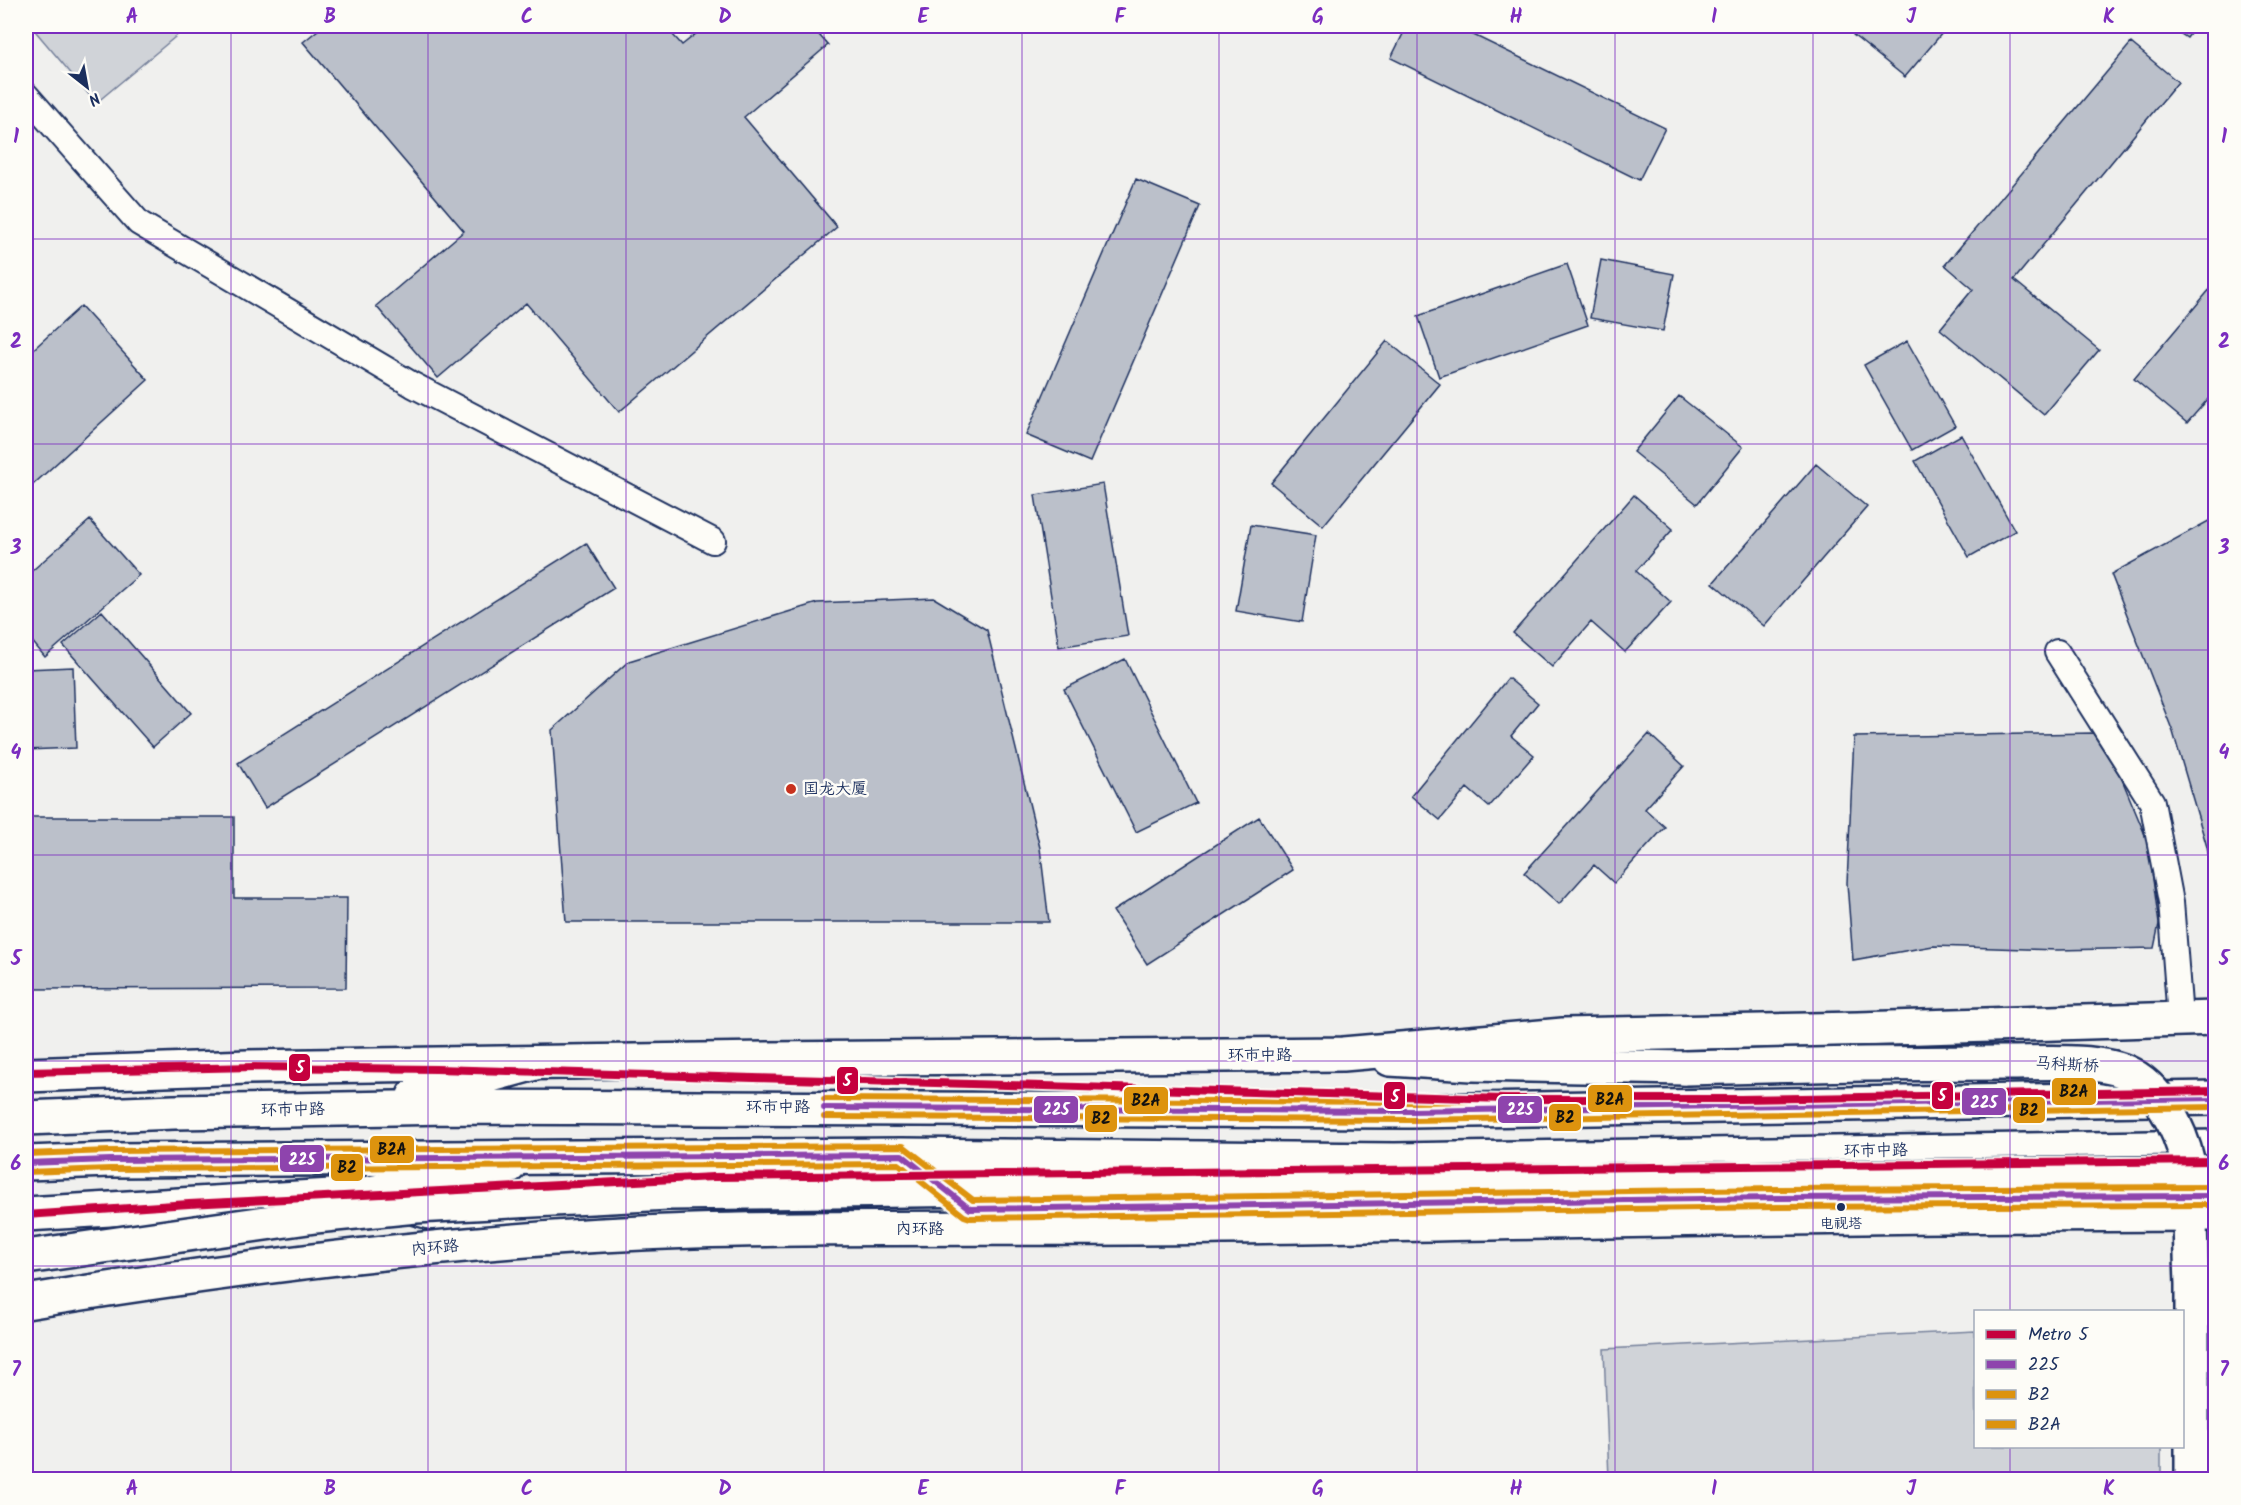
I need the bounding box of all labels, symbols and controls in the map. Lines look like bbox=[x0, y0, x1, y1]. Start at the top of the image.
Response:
text: A bbox=[126, 2, 138, 34]
text: B bbox=[324, 2, 336, 34]
text: C bbox=[521, 2, 533, 34]
text: D bbox=[718, 2, 732, 34]
text: E bbox=[917, 2, 929, 34]
text: F bbox=[1115, 2, 1127, 34]
text: G bbox=[1312, 2, 1324, 34]
text: H bbox=[1509, 2, 1523, 34]
text: I bbox=[1711, 2, 1717, 34]
text: J bbox=[1906, 2, 1917, 34]
text: K bbox=[2103, 2, 2115, 34]
north arrow bbox=[57, 57, 117, 117]
text: N bbox=[83, 85, 105, 112]
text: 1 bbox=[13, 122, 19, 154]
text: 1 bbox=[2221, 122, 2227, 154]
text: 2 bbox=[10, 327, 22, 359]
text: 2 bbox=[2218, 327, 2230, 359]
text: 3 bbox=[10, 533, 22, 565]
text: 3 bbox=[2218, 533, 2230, 565]
text: 4 bbox=[11, 738, 22, 770]
text: 4 bbox=[2219, 738, 2230, 770]
place label: 国龙大厦 bbox=[803, 777, 867, 802]
marker: 国龙大厦 bbox=[784, 782, 798, 796]
text: 5 bbox=[10, 944, 23, 976]
text: 5 bbox=[2218, 944, 2231, 976]
street label: 环市中路 bbox=[1228, 1043, 1292, 1068]
street label: 马科斯桥 bbox=[2034, 1051, 2100, 1079]
line badge: 5 bbox=[288, 1053, 311, 1082]
text: 5 bbox=[295, 1056, 306, 1081]
line badge: 5 bbox=[836, 1066, 859, 1095]
text: 5 bbox=[842, 1069, 853, 1094]
line badge: B2A bbox=[2051, 1077, 2097, 1106]
text: B2A bbox=[2059, 1080, 2089, 1105]
line badge: 5 bbox=[1383, 1081, 1406, 1110]
line badge: 5 bbox=[1931, 1081, 1954, 1110]
line badge: B2A bbox=[1587, 1084, 1633, 1113]
text: 5 bbox=[1937, 1084, 1948, 1109]
text: 5 bbox=[1390, 1085, 1401, 1110]
line badge: B2A bbox=[1123, 1086, 1169, 1115]
line badge: 225 bbox=[1961, 1087, 2007, 1116]
text: B2A bbox=[1595, 1088, 1625, 1113]
text: B2A bbox=[1131, 1089, 1161, 1114]
text: 225 bbox=[1971, 1091, 1999, 1116]
street label: 环市中路 bbox=[746, 1095, 810, 1120]
line badge: 225 bbox=[1033, 1095, 1079, 1124]
line badge: 225 bbox=[1497, 1095, 1543, 1124]
line badge: B2 bbox=[2012, 1096, 2046, 1124]
street label: 环市中路 bbox=[261, 1097, 325, 1123]
text: 225 bbox=[1043, 1098, 1071, 1123]
text: 225 bbox=[1507, 1098, 1535, 1123]
text: B2 bbox=[2019, 1099, 2039, 1124]
line badge: B2 bbox=[1548, 1103, 1582, 1132]
line badge: B2 bbox=[1084, 1104, 1118, 1133]
text: B2 bbox=[1555, 1106, 1575, 1131]
text: B2 bbox=[1091, 1107, 1111, 1132]
line badge: B2A bbox=[369, 1135, 415, 1164]
text: B2A bbox=[377, 1138, 407, 1163]
street label: 环市中路 bbox=[1844, 1138, 1908, 1164]
line badge: 225 bbox=[279, 1144, 325, 1173]
text: 225 bbox=[289, 1148, 317, 1173]
text: 6 bbox=[11, 1149, 22, 1181]
text: 6 bbox=[2219, 1149, 2230, 1181]
line badge: B2 bbox=[330, 1153, 364, 1182]
text: B2 bbox=[337, 1156, 357, 1181]
marker: 电视塔 bbox=[1835, 1201, 1847, 1213]
place label: 电视塔 bbox=[1820, 1213, 1862, 1235]
street label: 内环路 bbox=[896, 1217, 944, 1242]
street label: 内环路 bbox=[410, 1233, 460, 1263]
legend bbox=[1974, 1310, 2184, 1448]
text: Metro 5 bbox=[2028, 1321, 2090, 1350]
text: 225 bbox=[2028, 1351, 2060, 1380]
text: 7 bbox=[11, 1355, 21, 1387]
text: 7 bbox=[2219, 1355, 2229, 1387]
text: B2 bbox=[2028, 1381, 2050, 1410]
text: B2A bbox=[2028, 1411, 2061, 1440]
text: A bbox=[126, 1474, 138, 1505]
text: B bbox=[324, 1474, 336, 1505]
text: C bbox=[521, 1474, 533, 1505]
text: D bbox=[718, 1474, 732, 1505]
text: E bbox=[917, 1474, 929, 1505]
text: F bbox=[1115, 1474, 1127, 1505]
text: G bbox=[1312, 1474, 1324, 1505]
text: H bbox=[1509, 1474, 1523, 1505]
text: I bbox=[1711, 1474, 1717, 1505]
text: J bbox=[1906, 1474, 1917, 1505]
text: K bbox=[2103, 1474, 2115, 1505]

